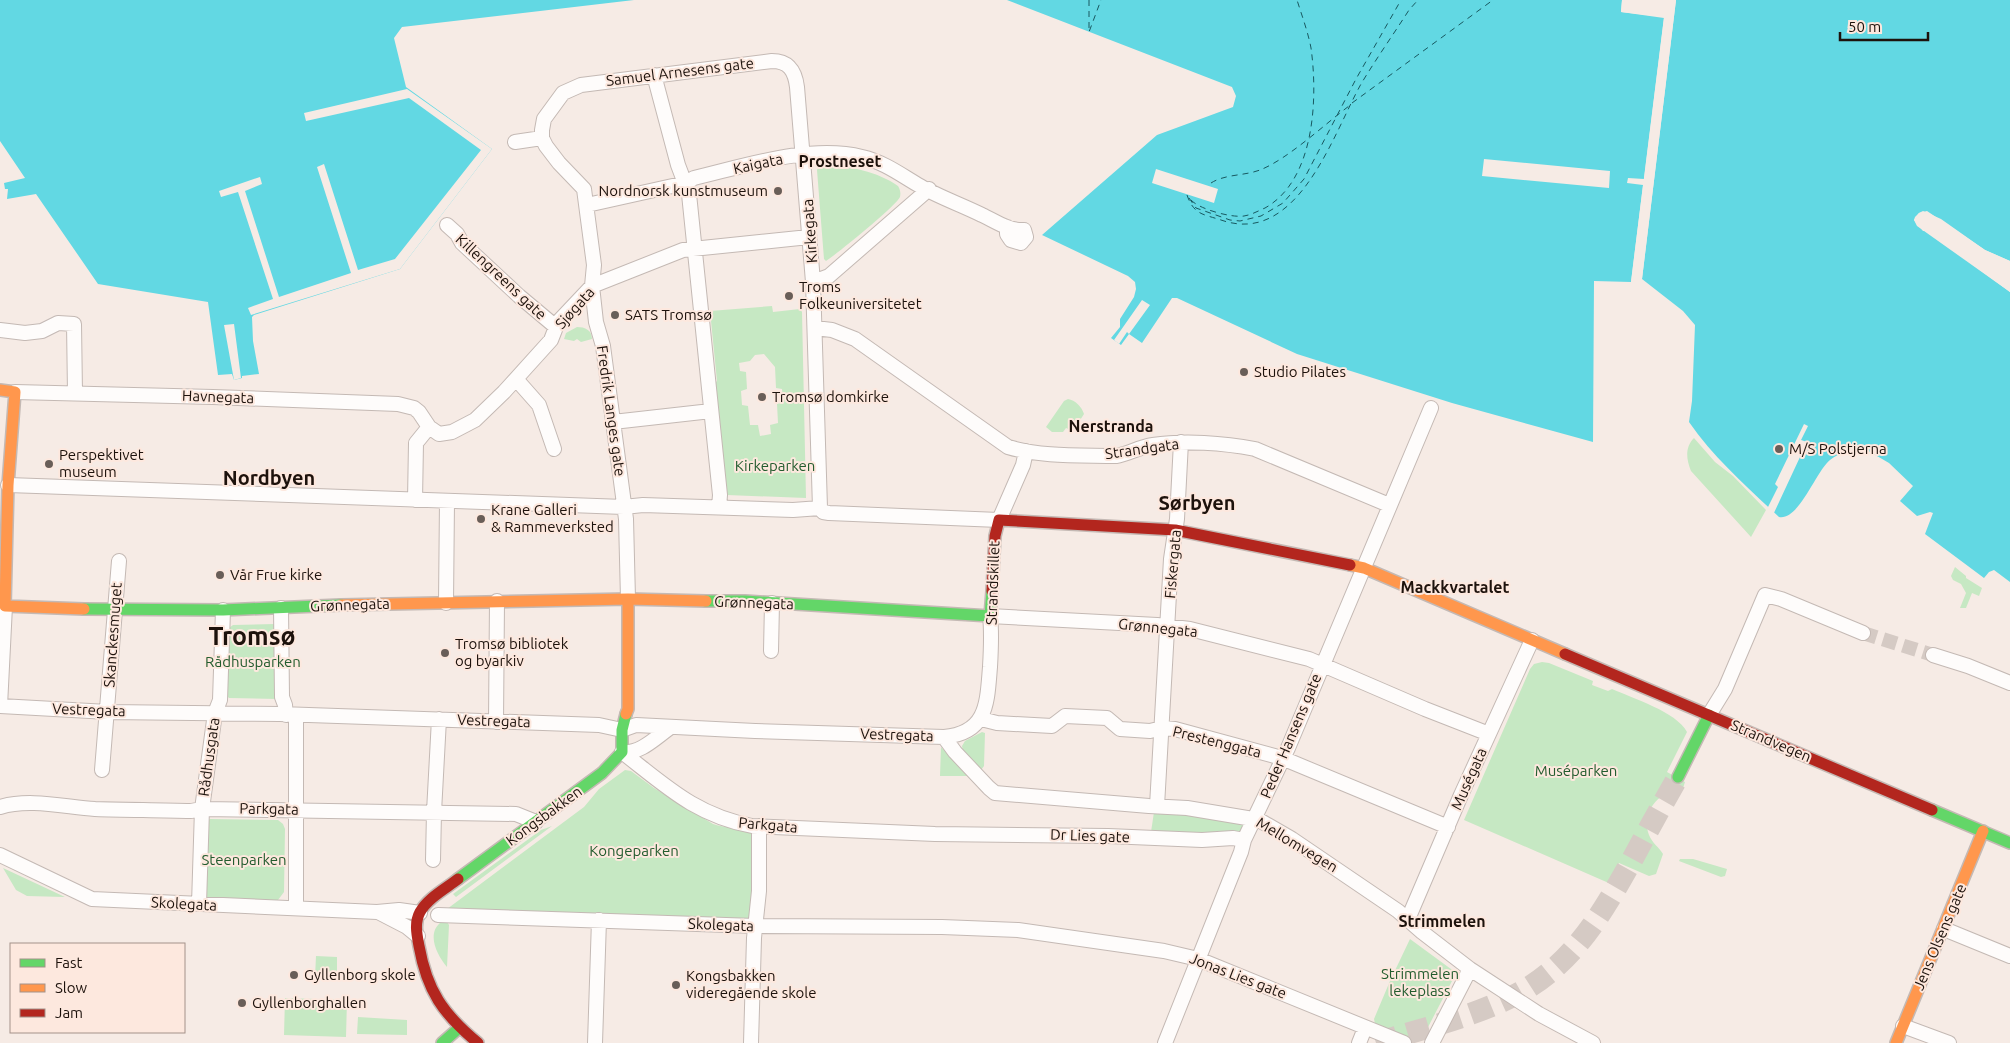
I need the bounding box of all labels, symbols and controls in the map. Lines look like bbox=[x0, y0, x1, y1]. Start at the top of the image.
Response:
scale bar bbox=[1840, 10, 1928, 42]
text: 50 m bbox=[1848, 18, 1881, 35]
street label: Samuel Arnesens gate bbox=[605, 54, 755, 89]
street label: Kaigata bbox=[731, 150, 784, 177]
district label: Prostneset bbox=[799, 152, 882, 170]
place label: Nordnorsk kunstmuseum bbox=[599, 182, 768, 199]
marker: Nordnorsk kunstmuseum bbox=[772, 185, 784, 197]
street label: Kirkegata bbox=[799, 198, 820, 264]
street label: Killengreens gate bbox=[453, 230, 550, 323]
place label: Troms Folkeuniversitetet bbox=[799, 278, 922, 312]
street label: Sjøgata bbox=[552, 283, 598, 332]
marker: Troms Folkeuniversitetet bbox=[783, 290, 795, 302]
place label: SATS Tromsø bbox=[625, 306, 712, 323]
marker: SATS Tromsø bbox=[609, 309, 621, 321]
street label: Fredrik Langes gate bbox=[594, 344, 629, 477]
place label: Studio Pilates bbox=[1254, 363, 1346, 380]
marker: Studio Pilates bbox=[1238, 366, 1250, 378]
street label: Havnegata bbox=[182, 387, 254, 406]
place label: Tromsø domkirke bbox=[772, 388, 889, 405]
marker: Tromsø domkirke bbox=[756, 391, 768, 403]
district label: Nerstranda bbox=[1069, 417, 1153, 435]
street label: Strandgata bbox=[1104, 435, 1180, 462]
place label: M/S Polstjerna bbox=[1789, 440, 1887, 457]
marker: M/S Polstjerna bbox=[1773, 443, 1785, 455]
place label: Perspektivet museum bbox=[59, 446, 144, 480]
park label: Kirkeparken bbox=[735, 457, 815, 474]
marker: Perspektivet museum bbox=[43, 458, 55, 470]
district label: Nordbyen bbox=[223, 466, 315, 489]
district label: Sørbyen bbox=[1159, 491, 1236, 514]
place label: Krane Galleri & Rammeverksted bbox=[491, 501, 614, 535]
marker: Krane Galleri & Rammeverksted bbox=[475, 513, 487, 525]
street label: Fiskergata bbox=[1161, 529, 1184, 599]
street label: Strandskillet bbox=[983, 540, 1002, 625]
place label: Vår Frue kirke bbox=[230, 566, 322, 583]
marker: Vår Frue kirke bbox=[214, 569, 226, 581]
district label: Mackkvartalet bbox=[1401, 578, 1510, 596]
street label: Skanckesmuget bbox=[100, 582, 125, 688]
street label: Grønnegata bbox=[714, 593, 794, 612]
street label: Grønnegata bbox=[310, 595, 390, 614]
street label: Grønnegata bbox=[1118, 615, 1199, 640]
district label: Tromsø bbox=[208, 622, 296, 650]
place label: Tromsø bibliotek og byarkiv bbox=[455, 635, 569, 669]
marker: Tromsø bibliotek og byarkiv bbox=[439, 647, 451, 659]
park label: Rådhusparken bbox=[205, 653, 301, 670]
street label: Peder Hansens gate bbox=[1257, 671, 1324, 801]
street label: Vestregata bbox=[52, 700, 126, 719]
street label: Vestregata bbox=[457, 711, 531, 730]
street label: Rådhusgata bbox=[195, 716, 222, 797]
street label: Strandvegen bbox=[1729, 716, 1814, 765]
street label: Prestenggata bbox=[1171, 722, 1263, 761]
street label: Vestregata bbox=[860, 725, 934, 744]
street label: Muségata bbox=[1447, 745, 1490, 813]
park label: Muséparken bbox=[1535, 762, 1617, 779]
street label: Kongsbakken bbox=[502, 782, 585, 849]
street label: Parkgata bbox=[239, 799, 299, 818]
street label: Parkgata bbox=[738, 813, 798, 836]
street label: Mellomvegen bbox=[1253, 814, 1341, 876]
street label: Dr Lies gate bbox=[1050, 826, 1130, 845]
park label: Kongeparken bbox=[589, 842, 679, 859]
park label: Steenparken bbox=[201, 851, 287, 868]
street label: Jens Olsens gate bbox=[1910, 881, 1970, 992]
street label: Skolegata bbox=[151, 893, 217, 914]
district label: Strimmelen bbox=[1398, 912, 1486, 930]
street label: Skolegata bbox=[688, 915, 754, 934]
legend bbox=[10, 943, 185, 1033]
street label: Jonas Lies gate bbox=[1187, 949, 1289, 1002]
text: Fast bbox=[55, 954, 83, 971]
park label: Strimmelen lekeplass bbox=[1381, 965, 1459, 999]
place label: Gyllenborg skole bbox=[304, 966, 416, 983]
place label: Kongsbakken videregående skole bbox=[686, 967, 816, 1001]
marker: Gyllenborg skole bbox=[288, 969, 300, 981]
text: Slow bbox=[55, 979, 88, 996]
marker: Kongsbakken videregående skole bbox=[670, 979, 682, 991]
place label: Gyllenborghallen bbox=[252, 994, 367, 1011]
marker: Gyllenborghallen bbox=[236, 997, 248, 1009]
text: Jam bbox=[55, 1004, 83, 1021]

